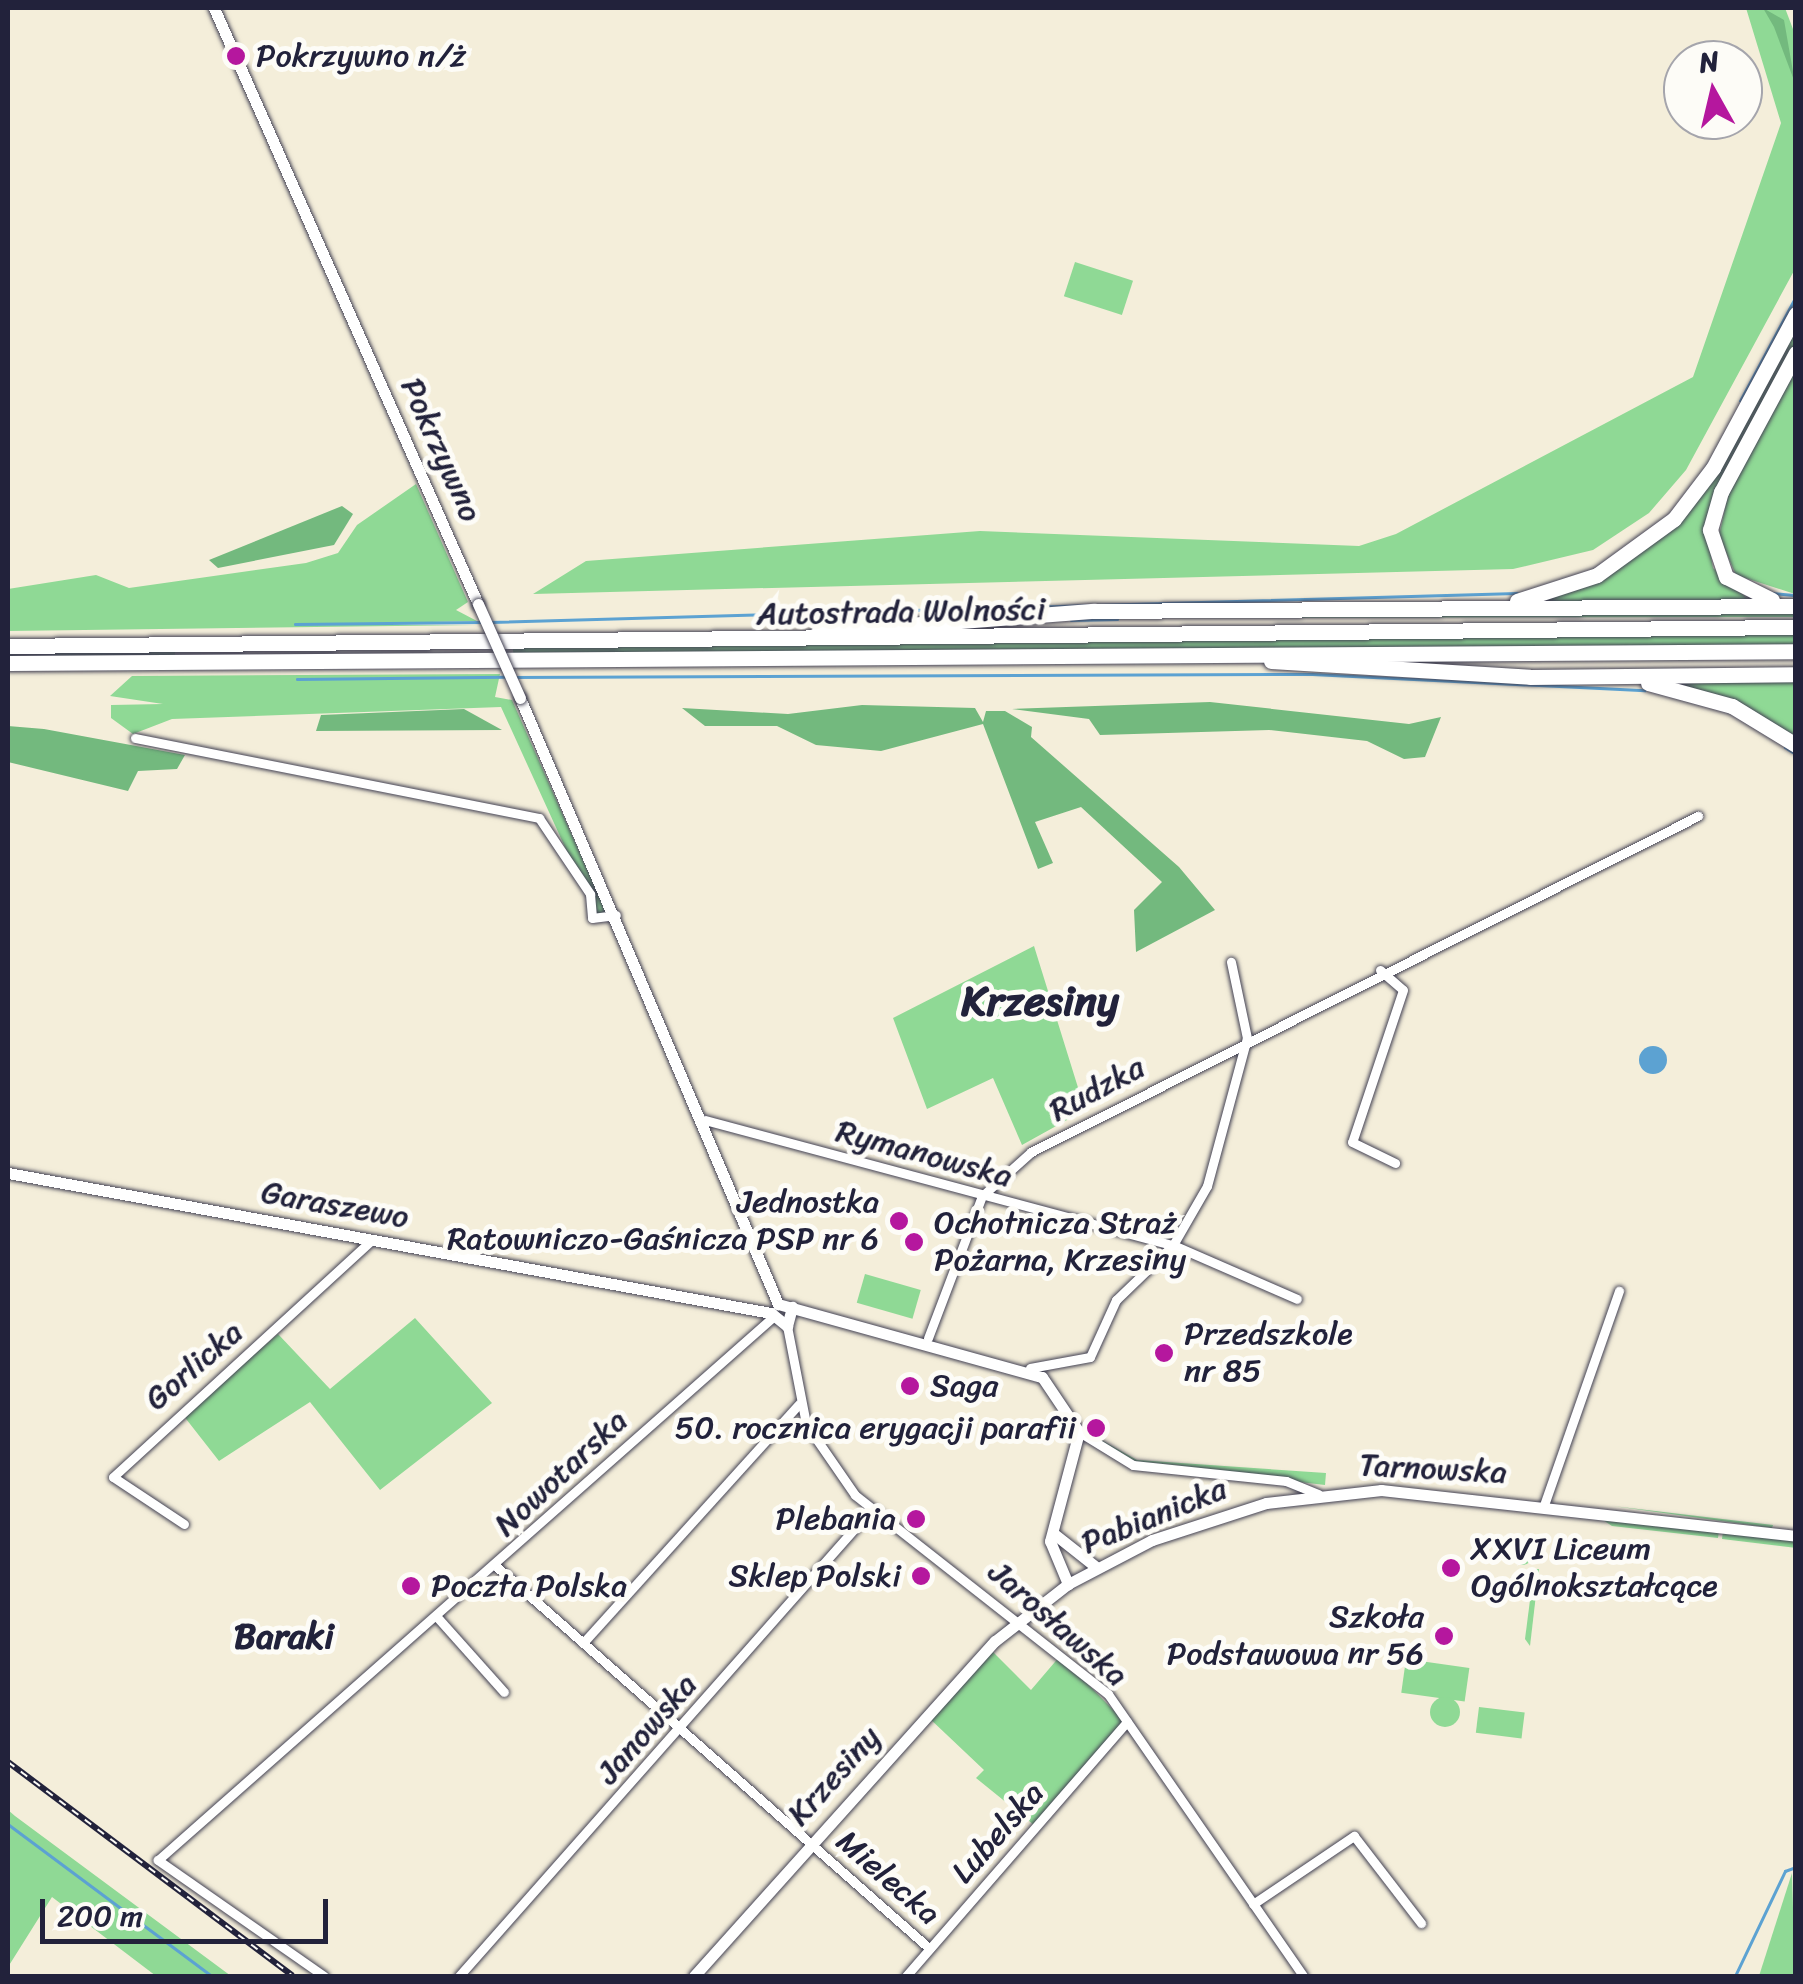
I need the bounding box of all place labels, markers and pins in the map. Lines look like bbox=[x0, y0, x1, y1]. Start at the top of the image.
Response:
place label: Pokrzywno n/ż bbox=[256, 37, 466, 75]
marker: Pokrzywno n/ż bbox=[225, 45, 247, 67]
place label: Jednostka Ratowniczo-Gaśnicza PSP nr 6 bbox=[447, 1184, 879, 1259]
place label: Ochotnicza Straż Pożarna, Krzesiny bbox=[934, 1205, 1184, 1280]
marker: Jednostka Ratowniczo-Gaśnicza PSP nr 6 bbox=[888, 1210, 910, 1232]
marker: Ochotnicza Straż Pożarna, Krzesiny bbox=[903, 1231, 925, 1253]
place label: Przedszkole nr 85 bbox=[1184, 1316, 1353, 1391]
marker: Przedszkole nr 85 bbox=[1153, 1342, 1175, 1364]
place label: Saga bbox=[930, 1367, 998, 1405]
marker: Saga bbox=[899, 1375, 921, 1397]
place label: 50. rocznica erygacji parafii bbox=[675, 1409, 1076, 1447]
marker: 50. rocznica erygacji parafii bbox=[1085, 1417, 1107, 1439]
place label: Plebania bbox=[776, 1500, 896, 1538]
marker: Plebania bbox=[905, 1508, 927, 1530]
place label: XXVI Liceum Ogólnokształcące bbox=[1471, 1531, 1718, 1606]
place label: Sklep Polski bbox=[728, 1557, 901, 1595]
marker: XXVI Liceum Ogólnokształcące bbox=[1440, 1557, 1462, 1579]
marker: Sklep Polski bbox=[910, 1565, 932, 1587]
place label: Poczta Polska bbox=[431, 1567, 628, 1605]
marker: Poczta Polska bbox=[400, 1575, 422, 1597]
place label: Szkoła Podstawowa nr 56 bbox=[1167, 1599, 1424, 1674]
marker: Szkoła Podstawowa nr 56 bbox=[1433, 1625, 1455, 1647]

